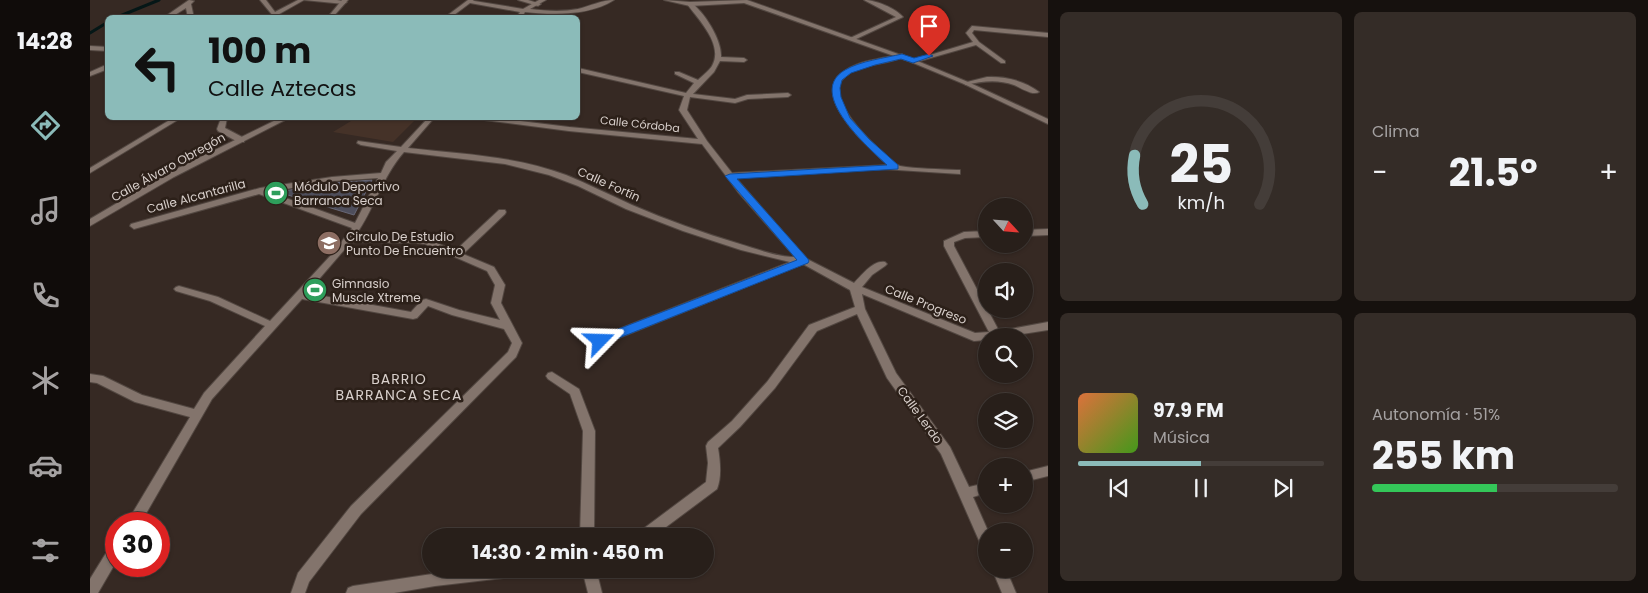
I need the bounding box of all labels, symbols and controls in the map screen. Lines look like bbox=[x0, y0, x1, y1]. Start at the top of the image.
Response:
pin bbox=[908, 5, 950, 56]
icon: arrive bbox=[915, 12, 943, 40]
text: 14:28 bbox=[17, 26, 73, 57]
text: 100 m bbox=[208, 26, 311, 75]
icon: left bbox=[125, 35, 190, 100]
text: Calle Aztecas bbox=[208, 73, 356, 104]
icon: directions bbox=[28, 108, 63, 143]
street label: Calle Córdoba bbox=[599, 112, 681, 136]
text: Clima bbox=[1372, 120, 1420, 143]
text: 25 bbox=[1169, 128, 1233, 201]
street label: Calle Álvaro Obregón bbox=[108, 129, 228, 205]
text: 21.5° bbox=[1449, 146, 1538, 199]
text: − bbox=[1372, 153, 1387, 192]
text: + bbox=[1599, 153, 1618, 192]
street label: Calle Fortín bbox=[575, 163, 643, 205]
street label: Calle Alcantarilla bbox=[145, 175, 247, 217]
place label: Módulo Deportivo Barranca Seca bbox=[294, 178, 400, 209]
sports icon: Módulo Deportivo Barranca Seca bbox=[263, 180, 289, 206]
text: km/h bbox=[1177, 190, 1225, 215]
icon: music bbox=[28, 193, 63, 228]
north arrow bbox=[978, 198, 1032, 252]
map controls bbox=[978, 198, 1033, 578]
place label: Circulo De Estudio Punto De Encuentro bbox=[346, 228, 463, 259]
school or university icon: Circulo De Estudio Punto De Encuentro bbox=[316, 230, 342, 256]
button: sound bbox=[978, 263, 1033, 318]
place label: Gimnasio Muscle Xtreme bbox=[332, 275, 421, 306]
sports icon: Gimnasio Muscle Xtreme bbox=[302, 277, 328, 303]
icon: phone bbox=[28, 278, 63, 313]
street label: Calle Progreso bbox=[882, 280, 970, 328]
position arrow bbox=[573, 314, 625, 366]
button: search bbox=[978, 328, 1033, 383]
icon: climate bbox=[28, 363, 63, 398]
district label: BARRIO BARRANCA SECA bbox=[336, 369, 462, 405]
street label: Calle Lerdo bbox=[893, 383, 947, 447]
button: layers bbox=[978, 393, 1033, 448]
text: 97.9 FM bbox=[1153, 397, 1224, 424]
text: Autonomía · 51% bbox=[1372, 403, 1500, 426]
text: Música bbox=[1153, 426, 1210, 449]
text: 255 km bbox=[1372, 429, 1515, 482]
icon: car bbox=[28, 448, 63, 483]
button: + bbox=[978, 458, 1033, 513]
icon: previous bbox=[1105, 474, 1133, 502]
icon: pause bbox=[1187, 474, 1215, 502]
icon: next bbox=[1269, 474, 1297, 502]
speed limit sign: 30 bbox=[105, 512, 170, 577]
button: − bbox=[978, 523, 1033, 578]
icon: filters bbox=[28, 533, 63, 568]
text: 14:30 · 2 min · 450 m bbox=[472, 539, 664, 566]

